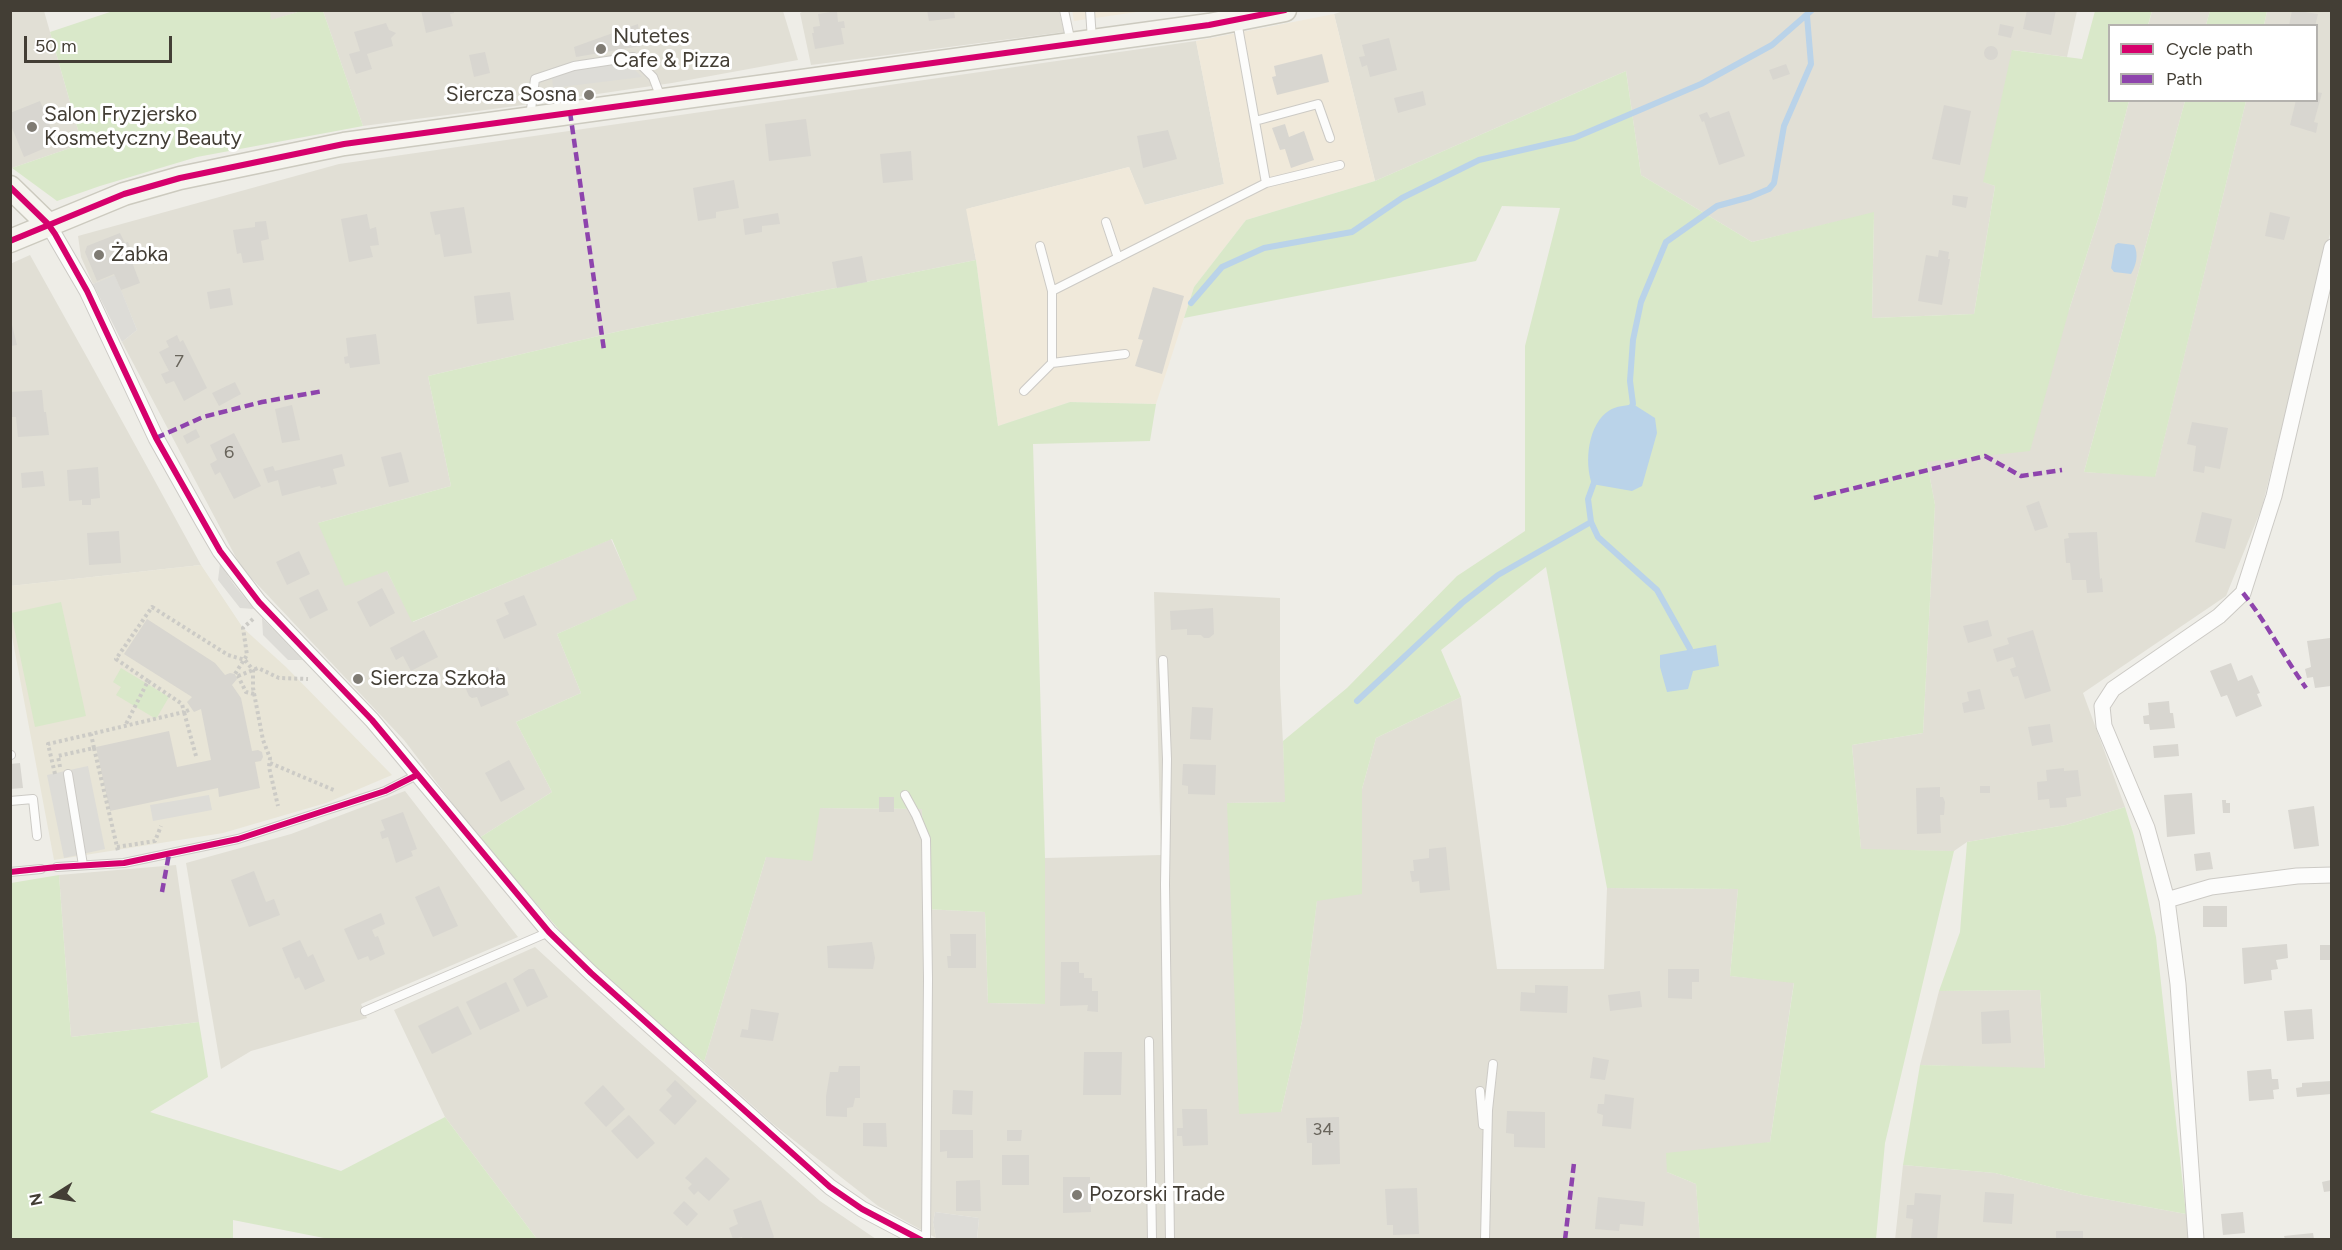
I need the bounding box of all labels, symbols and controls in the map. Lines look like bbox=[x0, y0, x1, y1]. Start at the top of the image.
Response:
scale bar bbox=[27, 24, 176, 62]
place label: Nutetes Cafe & Pizza bbox=[613, 24, 730, 74]
legend bbox=[2108, 24, 2318, 102]
text: 50 m bbox=[35, 35, 77, 57]
text: Cycle path bbox=[2166, 38, 2253, 60]
marker: Nutetes Cafe & Pizza bbox=[594, 42, 608, 56]
text: Path bbox=[2166, 68, 2202, 90]
place label: Siercza Sosna bbox=[446, 82, 577, 108]
marker: Siercza Sosna bbox=[582, 88, 596, 102]
place label: Salon Fryzjersko Kosmetyczny Beauty bbox=[44, 102, 242, 152]
marker: Salon Fryzjersko Kosmetyczny Beauty bbox=[25, 120, 39, 134]
place label: Żabka bbox=[111, 242, 168, 268]
marker: Żabka bbox=[92, 248, 106, 262]
house number: 7 bbox=[174, 351, 184, 373]
house number: 6 bbox=[224, 442, 234, 464]
place label: Siercza Szkoła bbox=[370, 666, 506, 692]
marker: Siercza Szkoła bbox=[351, 672, 365, 686]
house number: 34 bbox=[1313, 1119, 1333, 1141]
north arrow bbox=[24, 1166, 84, 1226]
place label: Pozorski Trade bbox=[1089, 1182, 1225, 1208]
marker: Pozorski Trade bbox=[1070, 1188, 1084, 1202]
text: N bbox=[25, 1192, 46, 1207]

